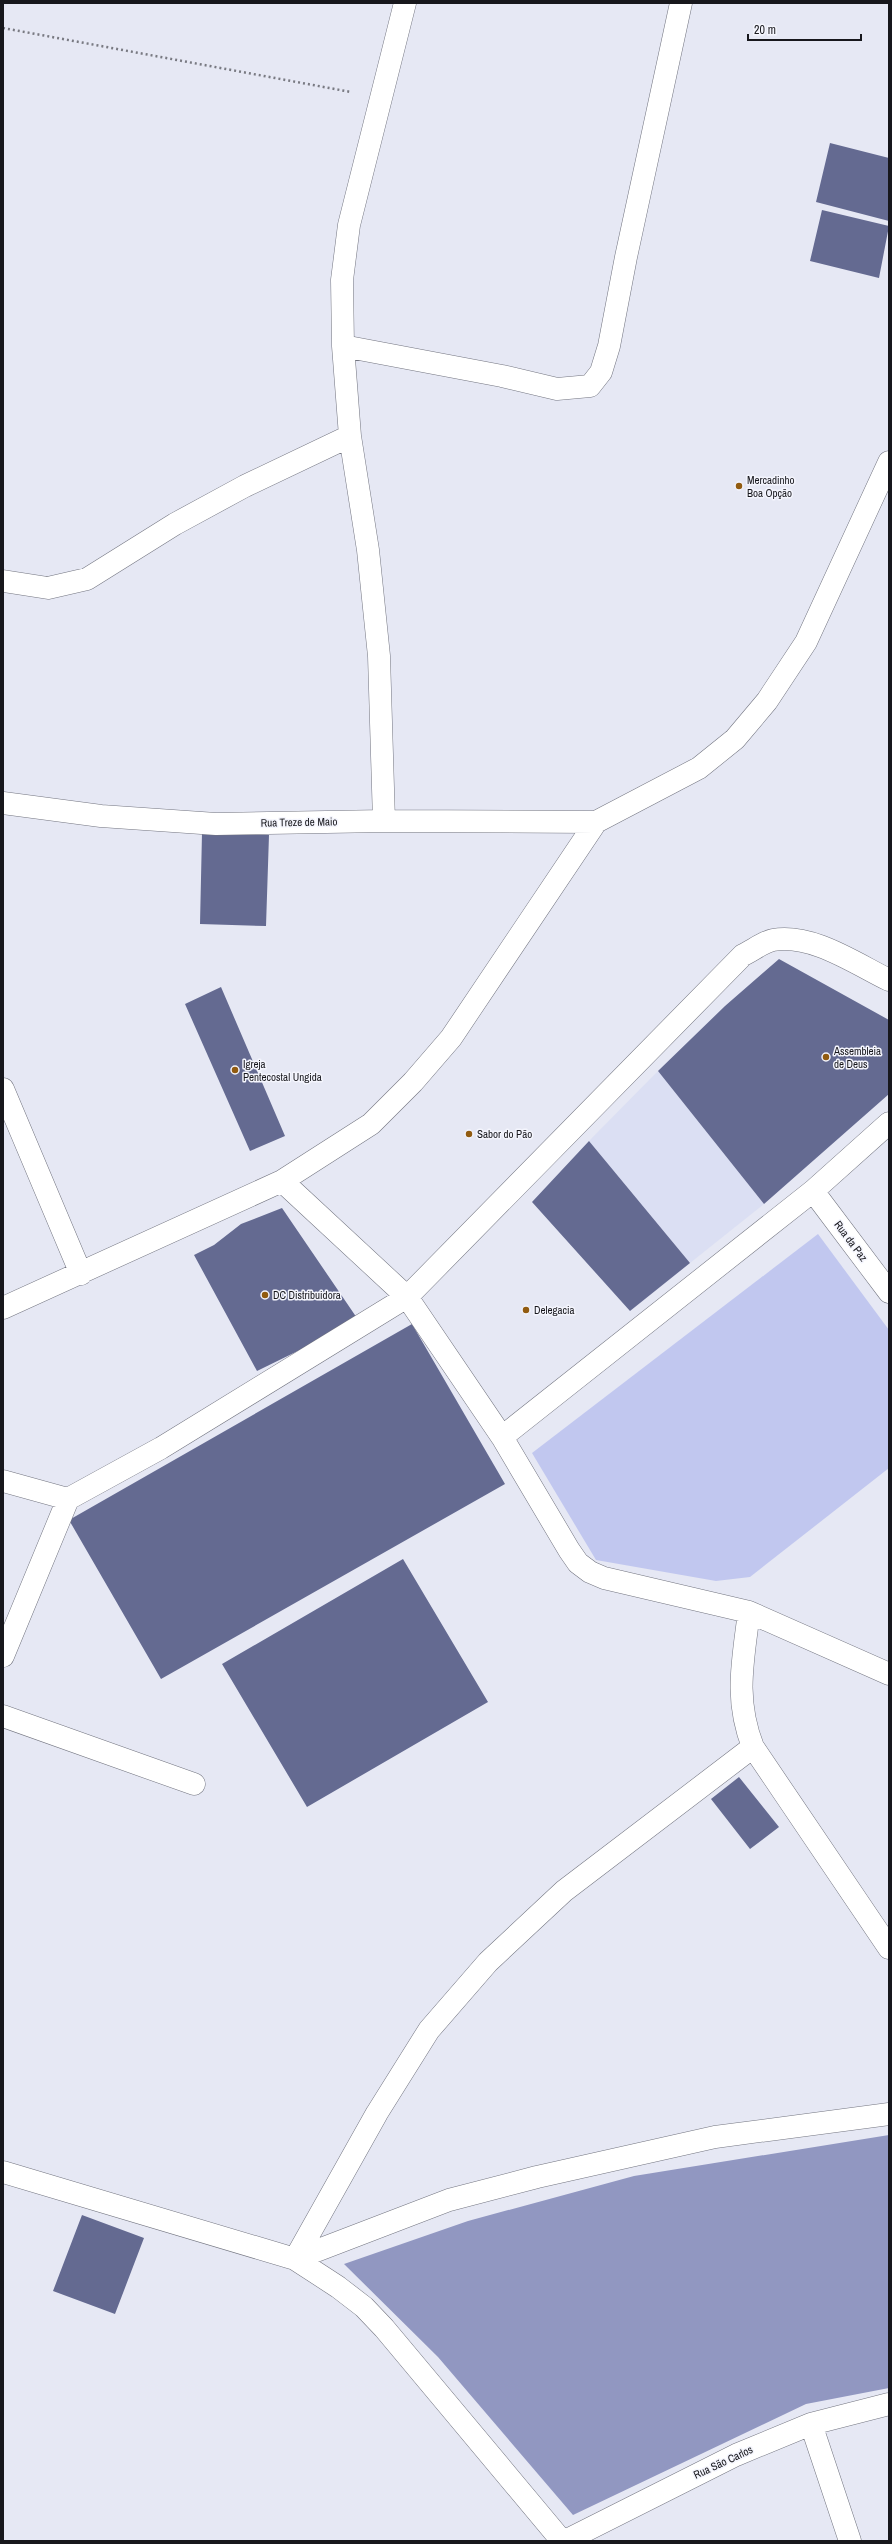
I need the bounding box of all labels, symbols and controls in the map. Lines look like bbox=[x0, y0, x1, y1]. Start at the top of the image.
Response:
scale bar bbox=[748, 16, 861, 42]
text: 20 m bbox=[754, 22, 776, 38]
place label: Mercadinho Boa Opção bbox=[747, 473, 795, 500]
marker: Mercadinho Boa Opção bbox=[734, 481, 744, 491]
street label: Rua Treze de Maio bbox=[261, 814, 337, 830]
place label: Assembleia de Deus bbox=[833, 1044, 881, 1071]
marker: Assembleia de Deus bbox=[821, 1052, 831, 1062]
place label: Igreja Pentecostal Ungida bbox=[243, 1057, 322, 1084]
marker: Igreja Pentecostal Ungida bbox=[230, 1065, 240, 1075]
place label: Sabor do Pão bbox=[477, 1127, 532, 1141]
marker: Sabor do Pão bbox=[464, 1129, 474, 1139]
street label: Rua da Paz bbox=[831, 1218, 871, 1264]
place label: DC Distribuidora bbox=[273, 1288, 341, 1302]
marker: DC Distribuidora bbox=[260, 1290, 270, 1300]
place label: Delegacia bbox=[534, 1303, 575, 1317]
marker: Delegacia bbox=[521, 1305, 531, 1315]
street label: Rua São Carlos bbox=[691, 2442, 755, 2482]

